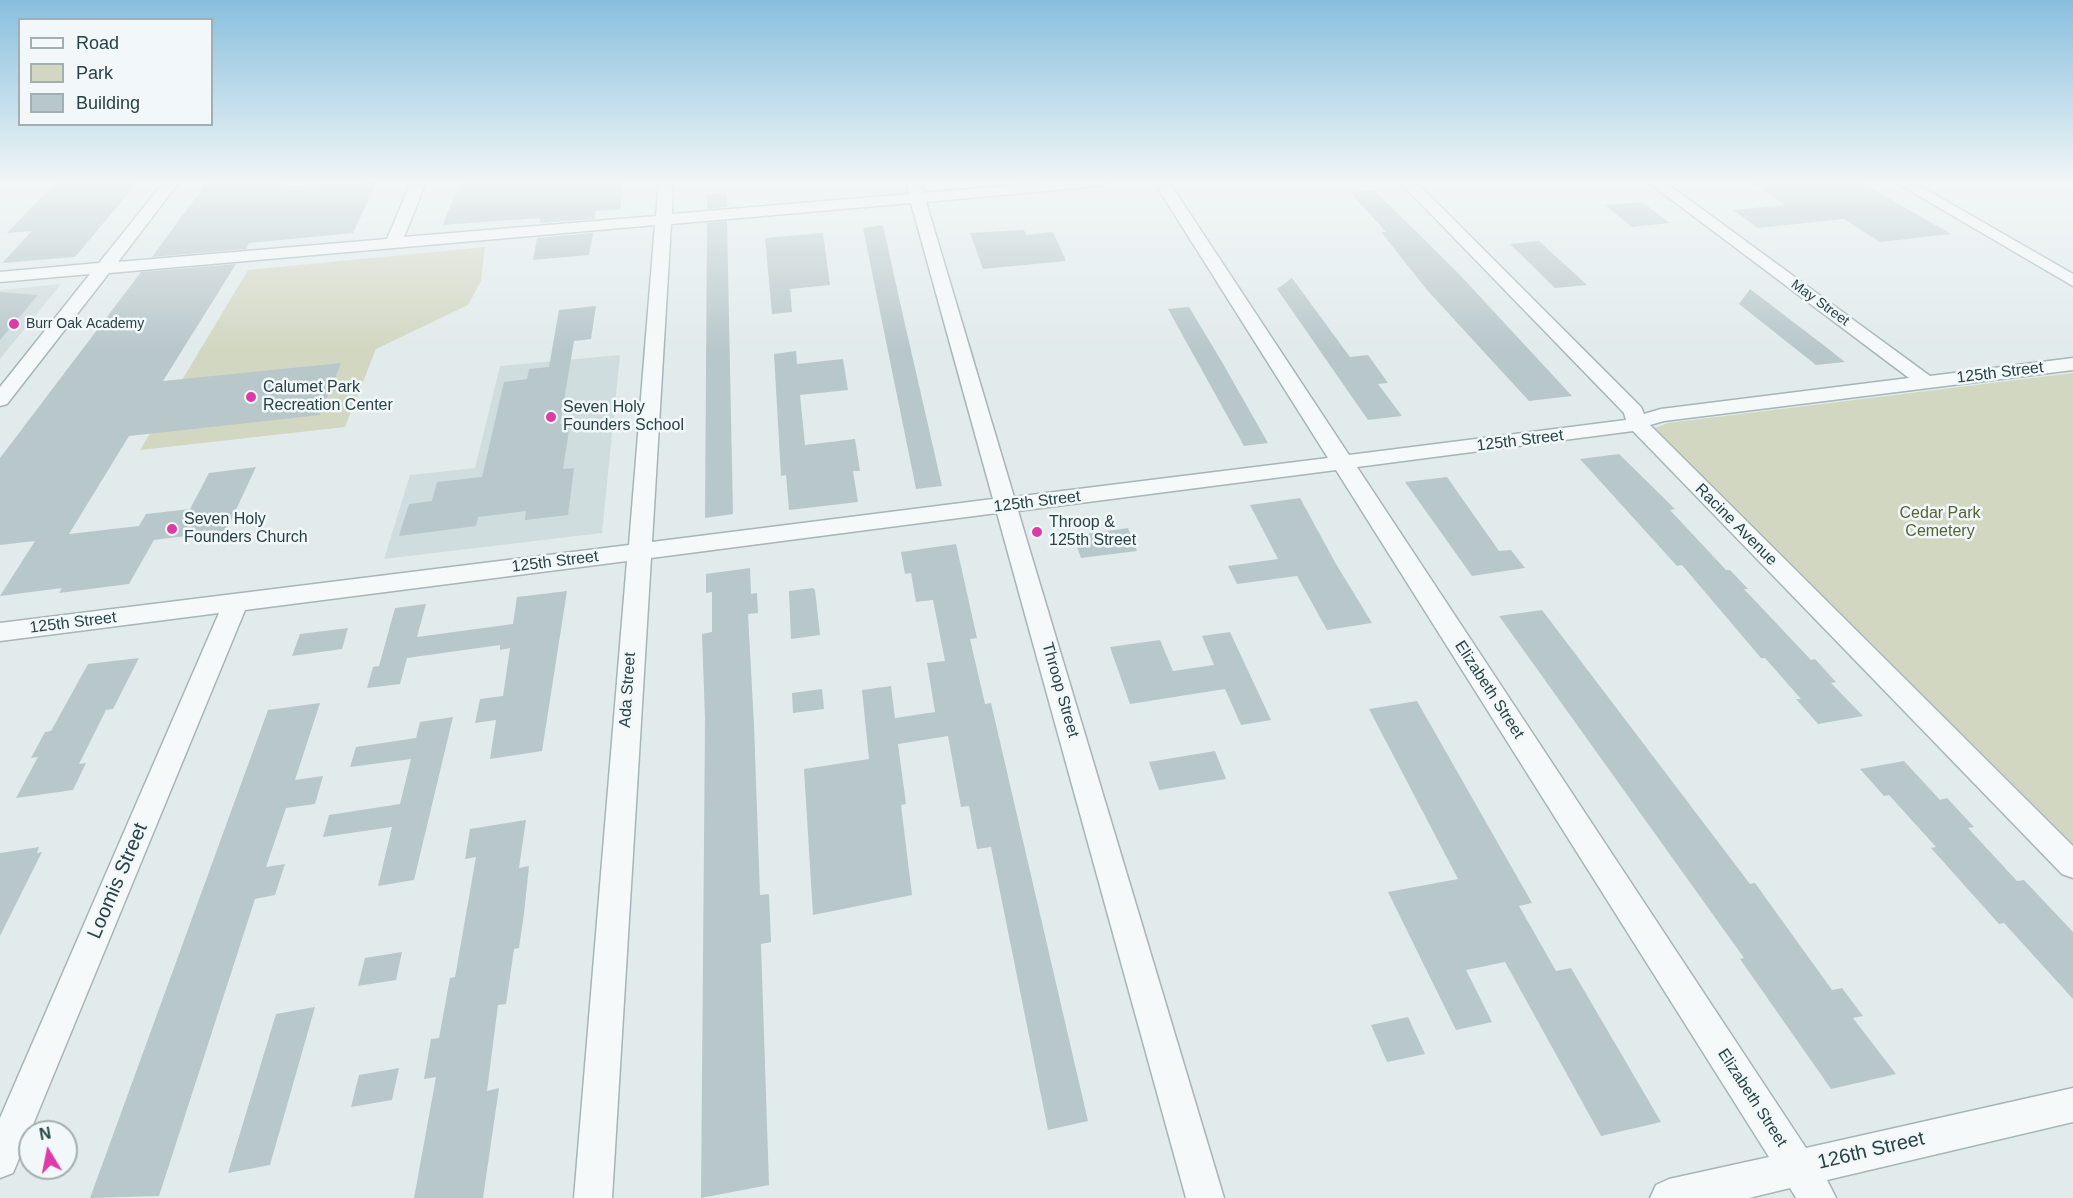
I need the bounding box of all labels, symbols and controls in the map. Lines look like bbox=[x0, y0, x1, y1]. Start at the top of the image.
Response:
legend bbox=[18, 18, 213, 126]
text: Road bbox=[76, 33, 119, 53]
text: Park bbox=[76, 63, 113, 83]
text: Building bbox=[76, 93, 140, 113]
street label: May Street bbox=[1788, 276, 1852, 330]
place label: Burr Oak Academy bbox=[26, 316, 144, 332]
marker: Burr Oak Academy bbox=[7, 317, 21, 331]
street label: 125th Street bbox=[1956, 358, 2044, 388]
place label: Calumet Park Recreation Center bbox=[263, 378, 393, 416]
marker: Calumet Park Recreation Center bbox=[244, 390, 258, 404]
place label: Seven Holy Founders School bbox=[563, 398, 684, 436]
marker: Seven Holy Founders School bbox=[544, 410, 558, 424]
street label: 125th Street bbox=[1476, 426, 1564, 456]
street label: Racine Avenue bbox=[1691, 480, 1781, 570]
street label: 125th Street bbox=[993, 487, 1081, 517]
park label: Cedar Park Cemetery bbox=[1900, 504, 1980, 542]
place label: Seven Holy Founders Church bbox=[184, 510, 308, 548]
place label: Throop & 125th Street bbox=[1049, 513, 1136, 551]
marker: Seven Holy Founders Church bbox=[165, 522, 179, 536]
marker: Throop & 125th Street bbox=[1030, 525, 1044, 539]
street label: 125th Street bbox=[511, 547, 599, 577]
street label: 125th Street bbox=[29, 608, 117, 638]
street label: Elizabeth Street bbox=[1450, 637, 1528, 743]
street label: Throop Street bbox=[1037, 640, 1083, 740]
street label: Ada Street bbox=[616, 652, 640, 728]
street label: Loomis Street bbox=[83, 820, 153, 942]
street label: Elizabeth Street bbox=[1713, 1045, 1791, 1151]
north arrow bbox=[18, 1120, 78, 1180]
text: N bbox=[38, 1124, 52, 1143]
street label: 126th Street bbox=[1815, 1127, 1927, 1175]

